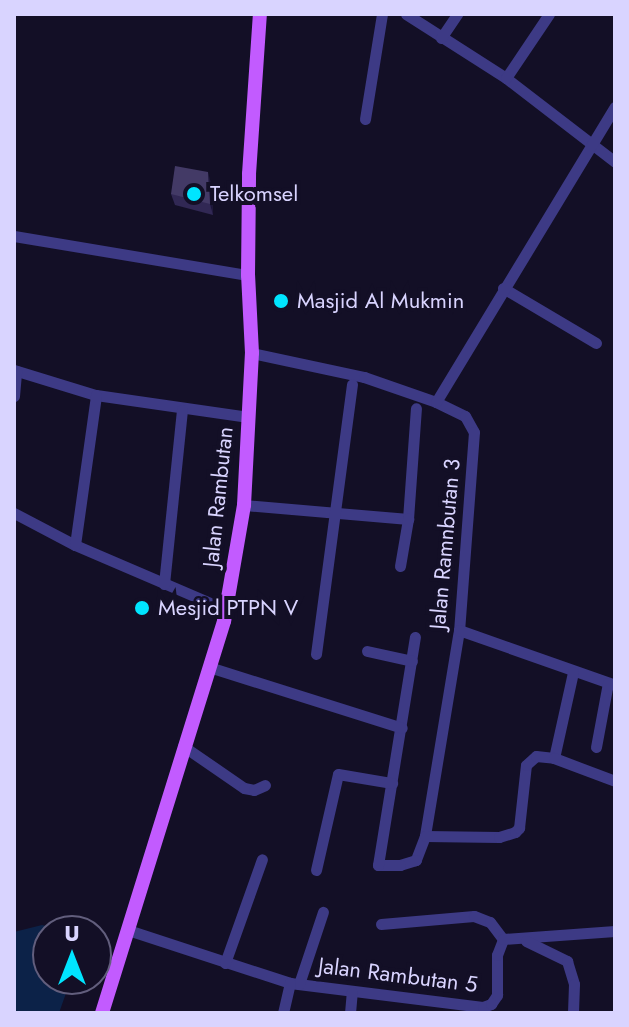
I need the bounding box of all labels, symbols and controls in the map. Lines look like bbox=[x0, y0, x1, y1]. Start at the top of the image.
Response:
place label: Telkomsel bbox=[210, 181, 298, 207]
marker: Telkomsel bbox=[185, 185, 203, 203]
place label: Masjid Al Mukmin bbox=[297, 288, 464, 314]
marker: Masjid Al Mukmin bbox=[272, 292, 290, 310]
street label: Jalan Rambutan bbox=[197, 425, 239, 569]
street label: Jalan Ramnbutan 3 bbox=[424, 457, 466, 631]
place label: Mesjid PTPN V bbox=[158, 595, 298, 621]
marker: Mesjid PTPN V bbox=[133, 599, 151, 617]
north arrow bbox=[32, 915, 112, 995]
text: U bbox=[64, 917, 80, 949]
street label: Jalan Rambutan 5 bbox=[317, 952, 479, 998]

